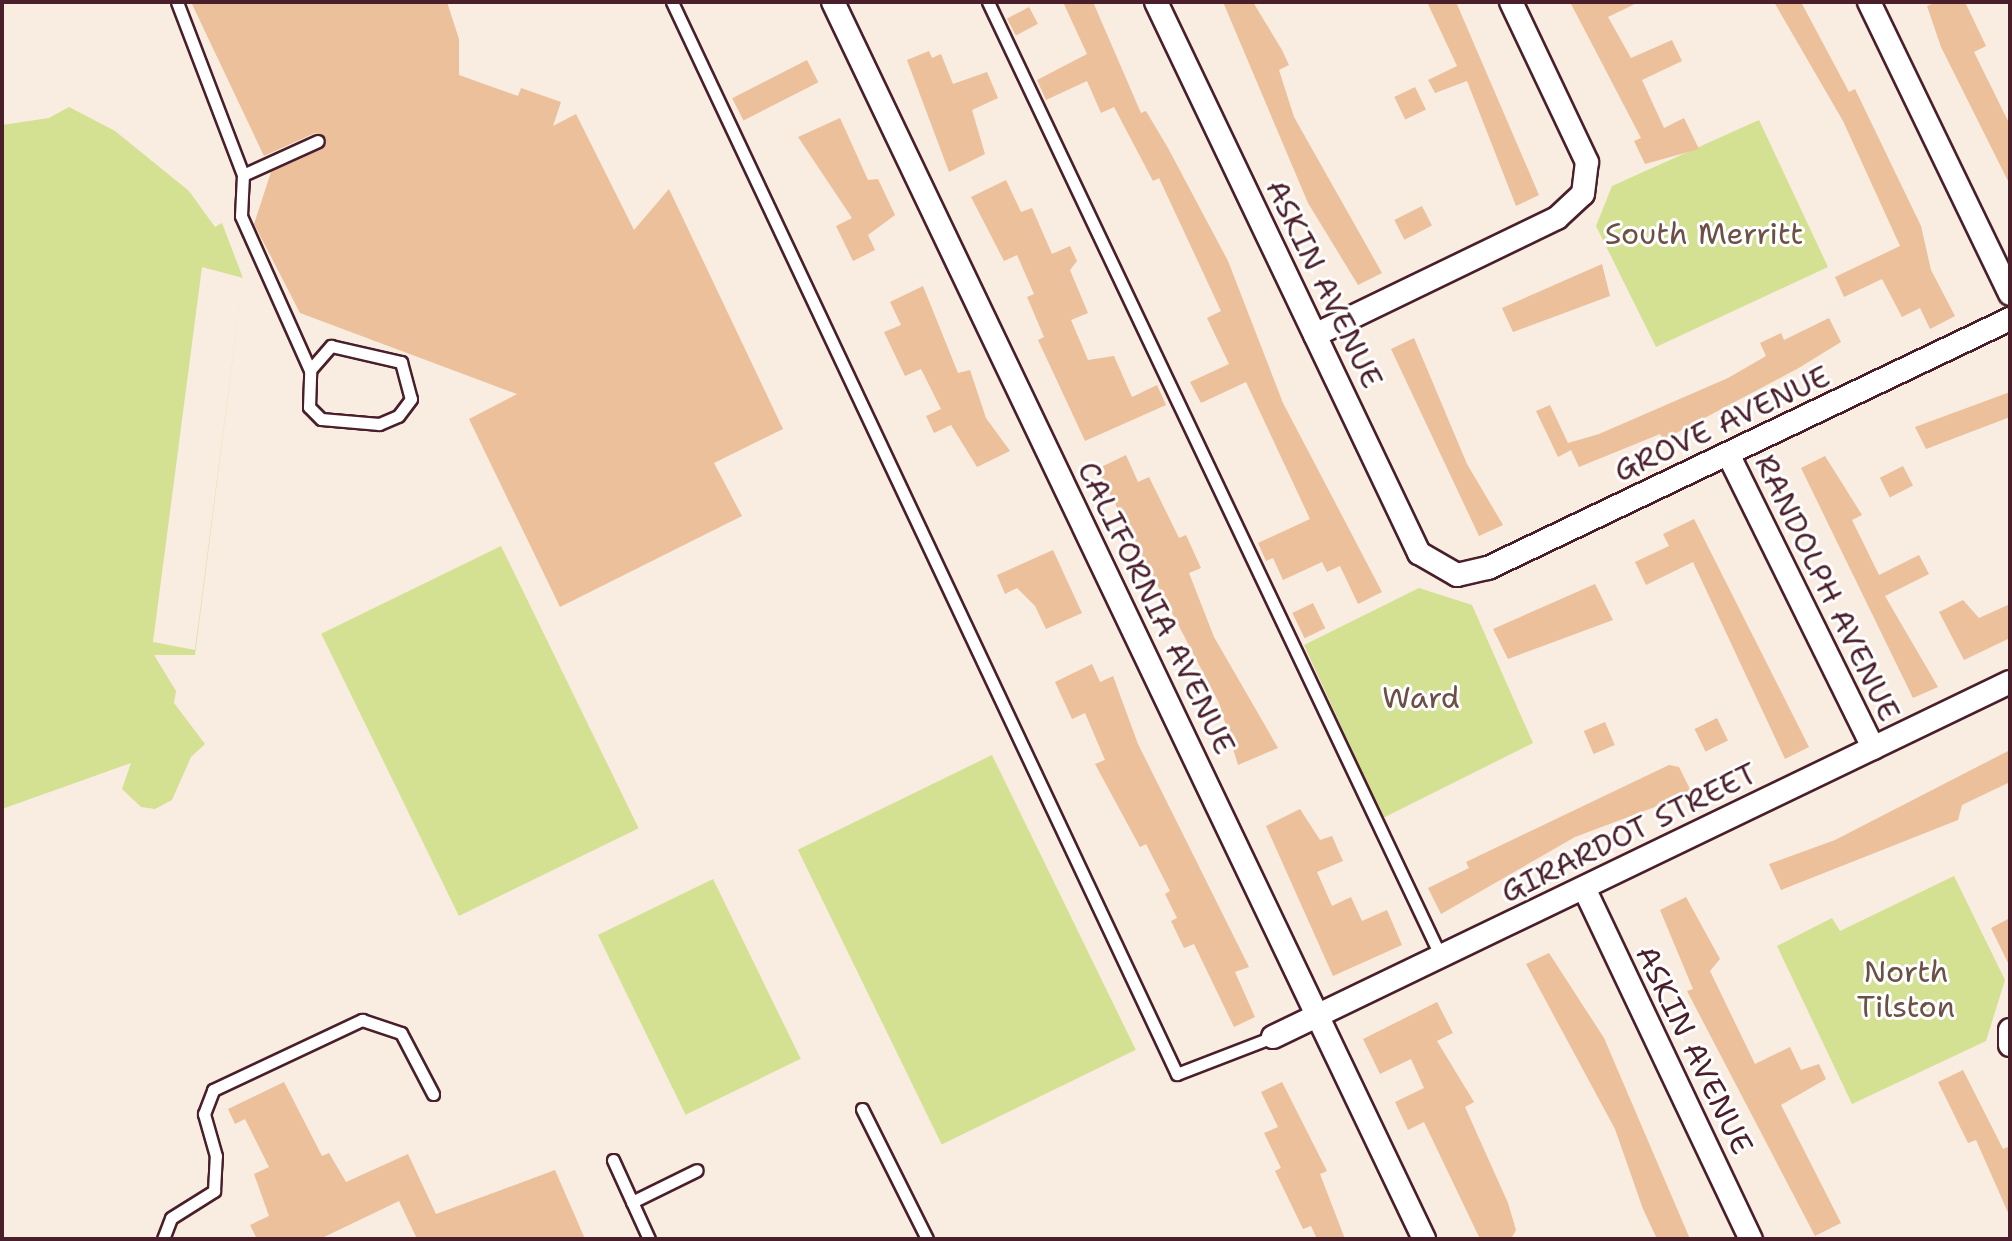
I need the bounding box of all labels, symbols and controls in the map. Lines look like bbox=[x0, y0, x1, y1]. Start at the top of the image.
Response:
street label: ASKIN AVENUE bbox=[1258, 174, 1390, 394]
park label: South Merritt bbox=[1605, 216, 1803, 252]
street label: GROVE AVENUE bbox=[1608, 358, 1836, 490]
street label: RANDOLPH AVENUE bbox=[1747, 449, 1907, 727]
street label: CALIFORNIA AVENUE bbox=[1069, 456, 1243, 760]
park label: Ward bbox=[1382, 680, 1460, 716]
street label: GIRARDOT STREET bbox=[1495, 755, 1763, 911]
street label: ASKIN AVENUE bbox=[1628, 940, 1760, 1160]
park label: North Tilston bbox=[1857, 954, 1955, 1024]

